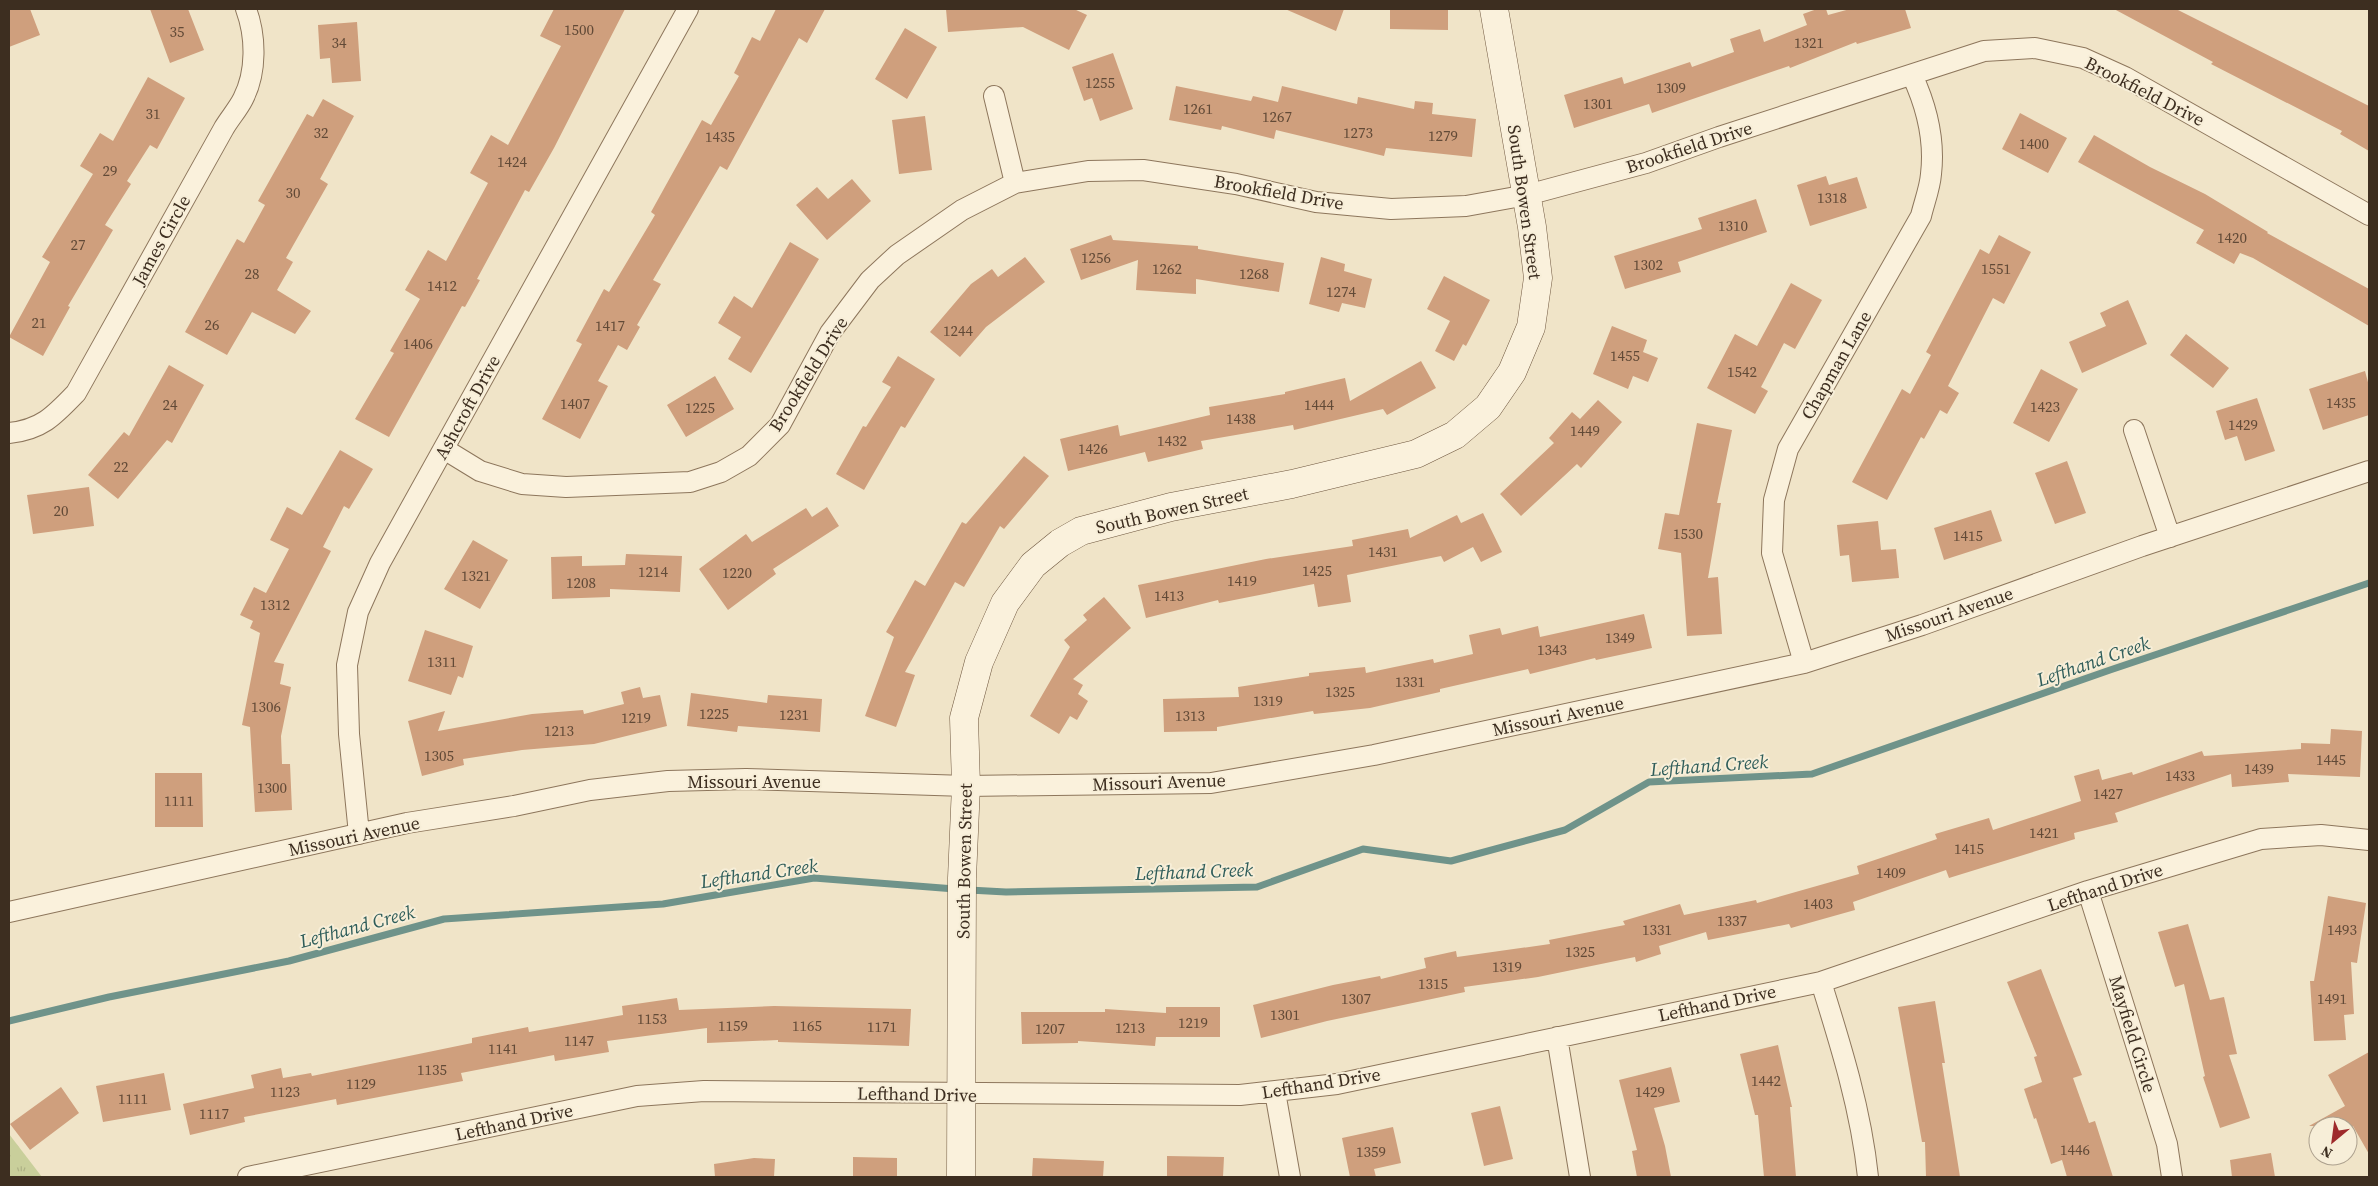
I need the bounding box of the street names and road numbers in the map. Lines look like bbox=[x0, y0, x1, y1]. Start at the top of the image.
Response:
street label: Brookfield Drive bbox=[2081, 50, 2209, 132]
street label: Brookfield Drive bbox=[1623, 115, 1755, 179]
street label: South Bowen Street bbox=[1502, 123, 1548, 281]
street label: Brookfield Drive bbox=[1212, 168, 1346, 216]
street label: James Circle bbox=[125, 190, 196, 291]
street label: Chapman Lane bbox=[1795, 306, 1877, 424]
street label: Brookfield Drive bbox=[763, 312, 853, 436]
street label: Ashcroft Drive bbox=[428, 350, 506, 464]
street label: South Bowen Street bbox=[1093, 480, 1251, 540]
street label: Missouri Avenue bbox=[1882, 580, 2016, 648]
street label: Missouri Avenue bbox=[1490, 690, 1626, 742]
street label: Missouri Avenue bbox=[1092, 767, 1226, 797]
street label: Missouri Avenue bbox=[687, 769, 821, 794]
street label: South Bowen Street bbox=[950, 783, 978, 939]
street label: Missouri Avenue bbox=[286, 810, 422, 862]
street label: Lefthand Drive bbox=[2044, 857, 2166, 917]
street label: Mayfield Circle bbox=[2103, 972, 2163, 1096]
street label: Lefthand Drive bbox=[1656, 978, 1778, 1028]
street label: Lefthand Drive bbox=[1260, 1061, 1382, 1105]
street label: Lefthand Drive bbox=[857, 1080, 977, 1108]
street label: Lefthand Drive bbox=[453, 1097, 575, 1147]

